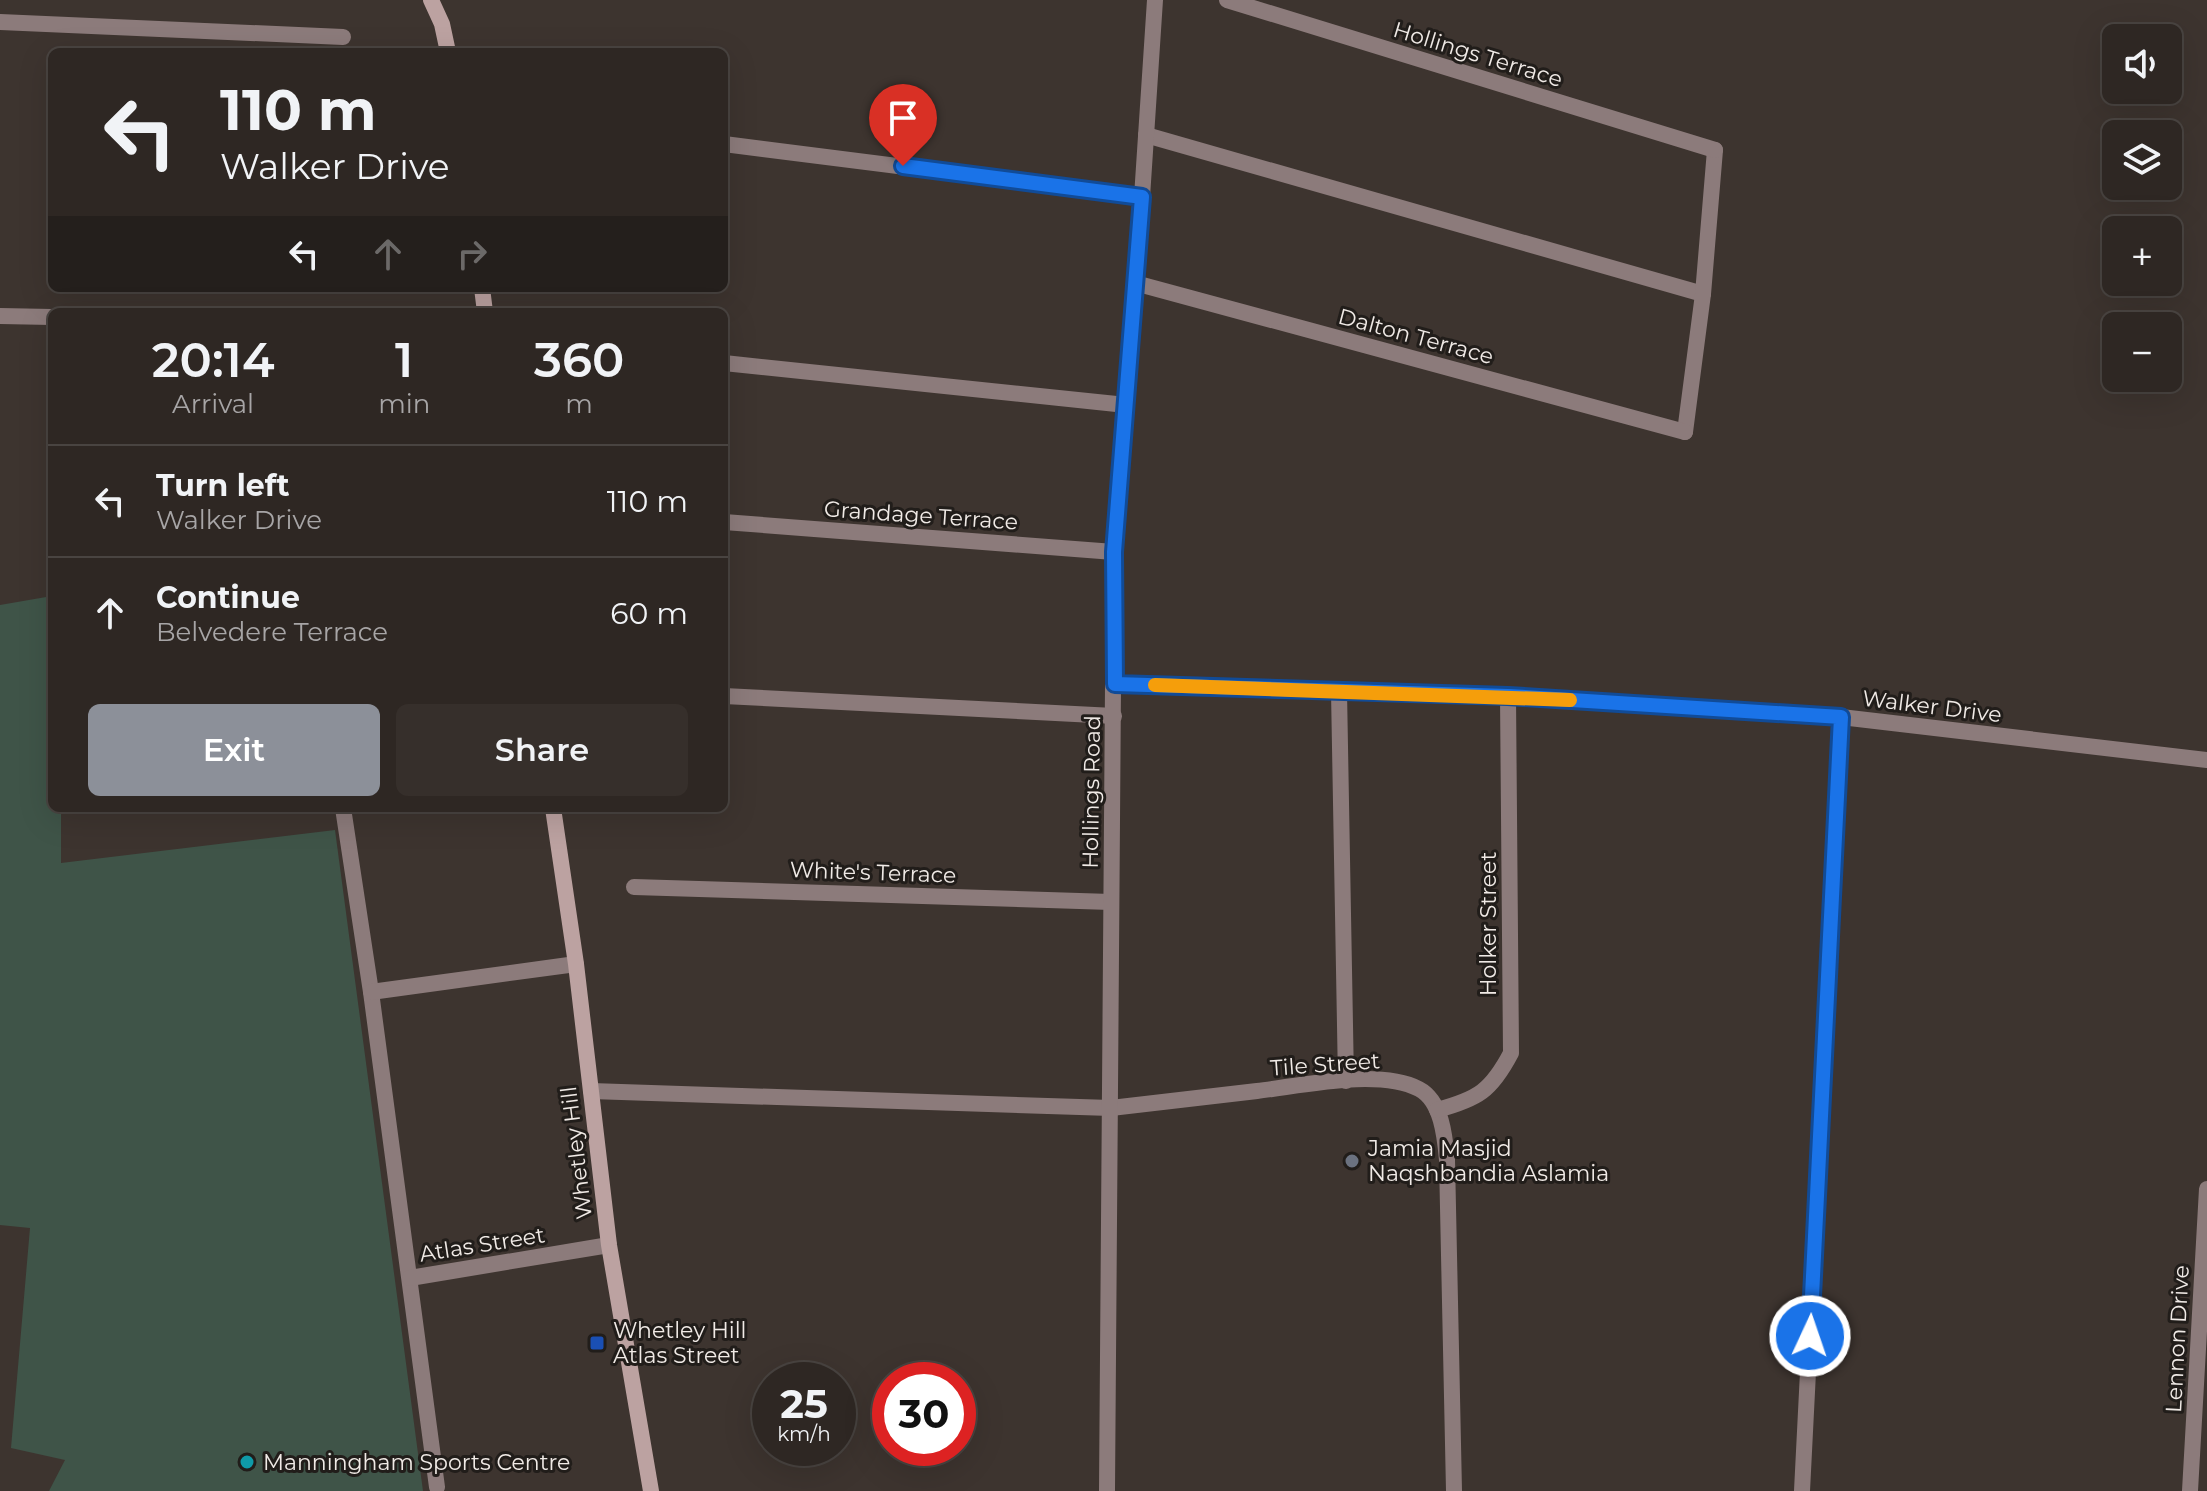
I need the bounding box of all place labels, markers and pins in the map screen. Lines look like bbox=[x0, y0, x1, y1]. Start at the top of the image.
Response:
pin bbox=[869, 84, 937, 166]
place label: Jamia Masjid Naqshbandia Aslamia bbox=[1367, 1135, 1609, 1187]
marker: Jamia Masjid Naqshbandia Aslamia bbox=[1343, 1152, 1361, 1170]
place label: Whetley Hill Atlas Street bbox=[613, 1317, 747, 1369]
marker: Whetley Hill Atlas Street bbox=[588, 1334, 606, 1352]
place label: Manningham Sports Centre bbox=[263, 1449, 570, 1476]
marker: Manningham Sports Centre bbox=[238, 1453, 256, 1471]

